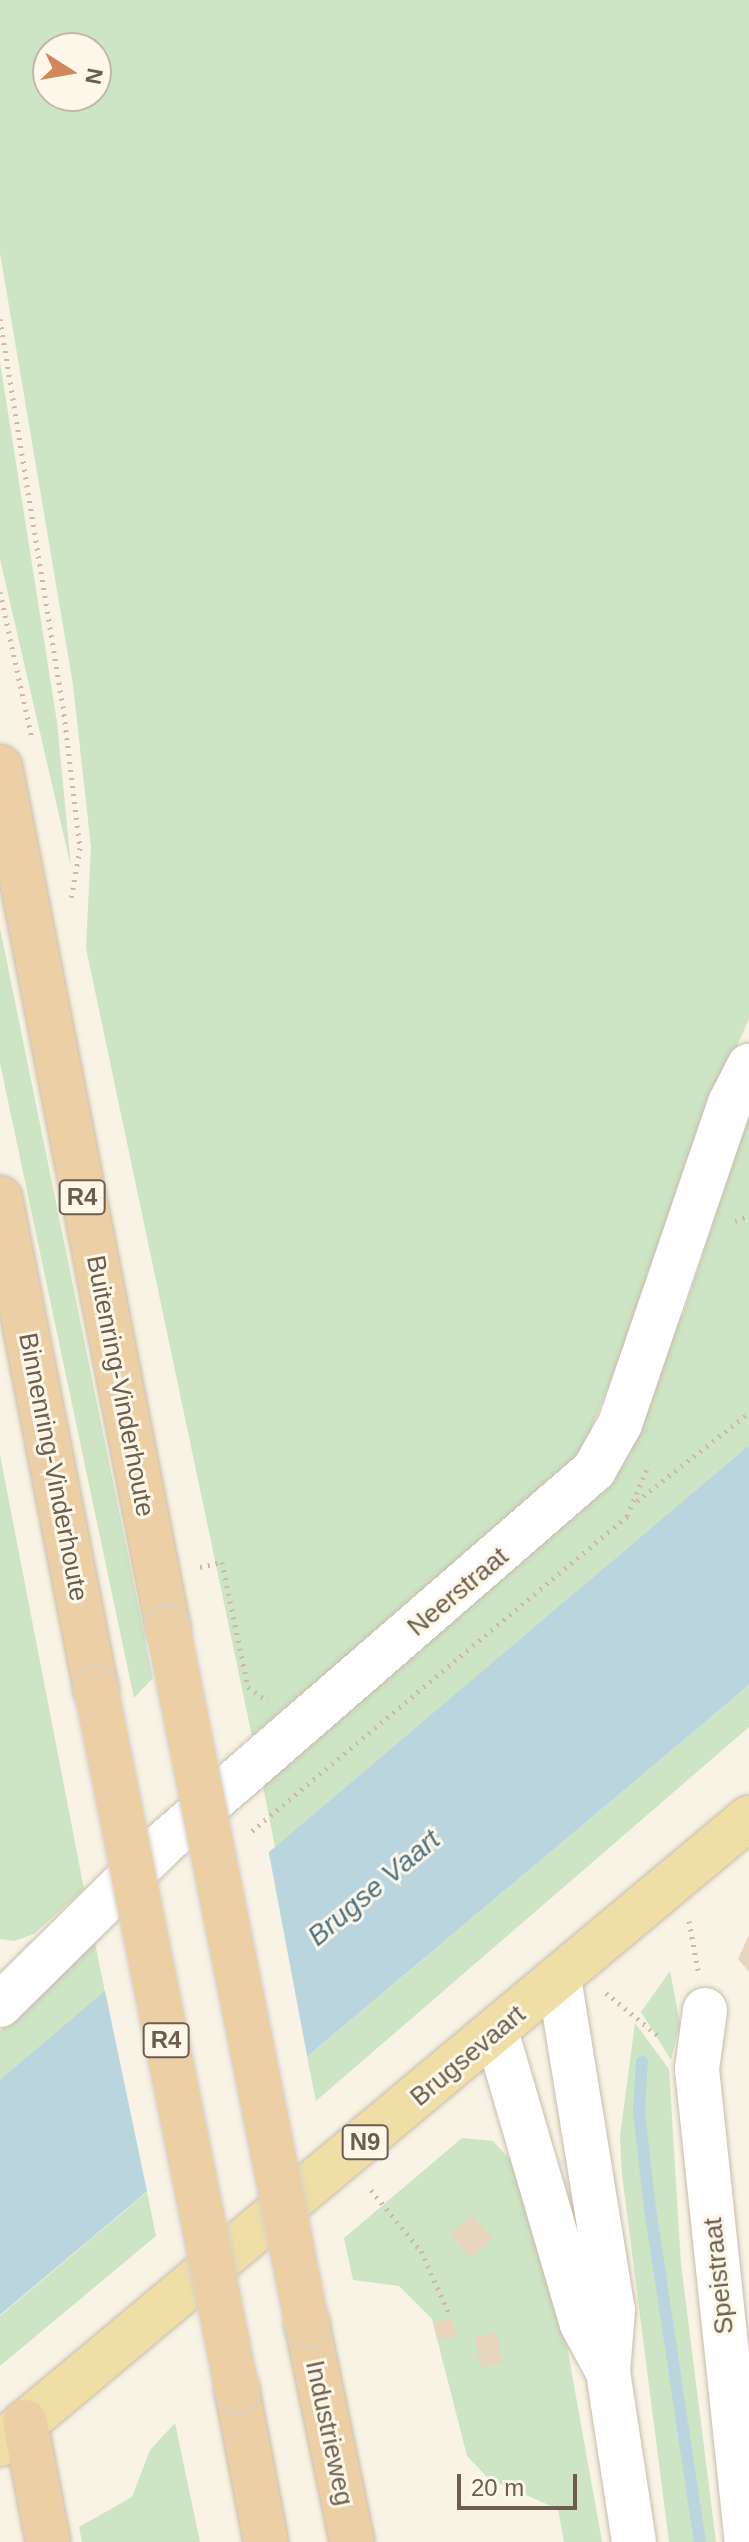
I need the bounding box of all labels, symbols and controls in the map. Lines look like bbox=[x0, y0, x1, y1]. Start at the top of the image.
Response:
north arrow bbox=[32, 32, 112, 112]
text: N bbox=[80, 66, 108, 86]
road number: R4 bbox=[58, 1177, 106, 1217]
street label: Buitenring-Vinderhoute bbox=[79, 1253, 161, 1519]
street label: Binnenring-Vinderhoute bbox=[12, 1330, 94, 1604]
street label: Neerstraat bbox=[401, 1541, 515, 1643]
water label: Brugse Vaart bbox=[301, 1823, 447, 1953]
street label: Brugsevaart bbox=[404, 1999, 532, 2113]
road number: R4 bbox=[142, 2020, 190, 2060]
road number: N9 bbox=[341, 2122, 389, 2162]
street label: Speistraat bbox=[697, 2216, 741, 2336]
street label: Industrieweg bbox=[298, 2358, 360, 2508]
scale bar bbox=[461, 2458, 581, 2508]
text: 20 m bbox=[471, 2474, 524, 2501]

